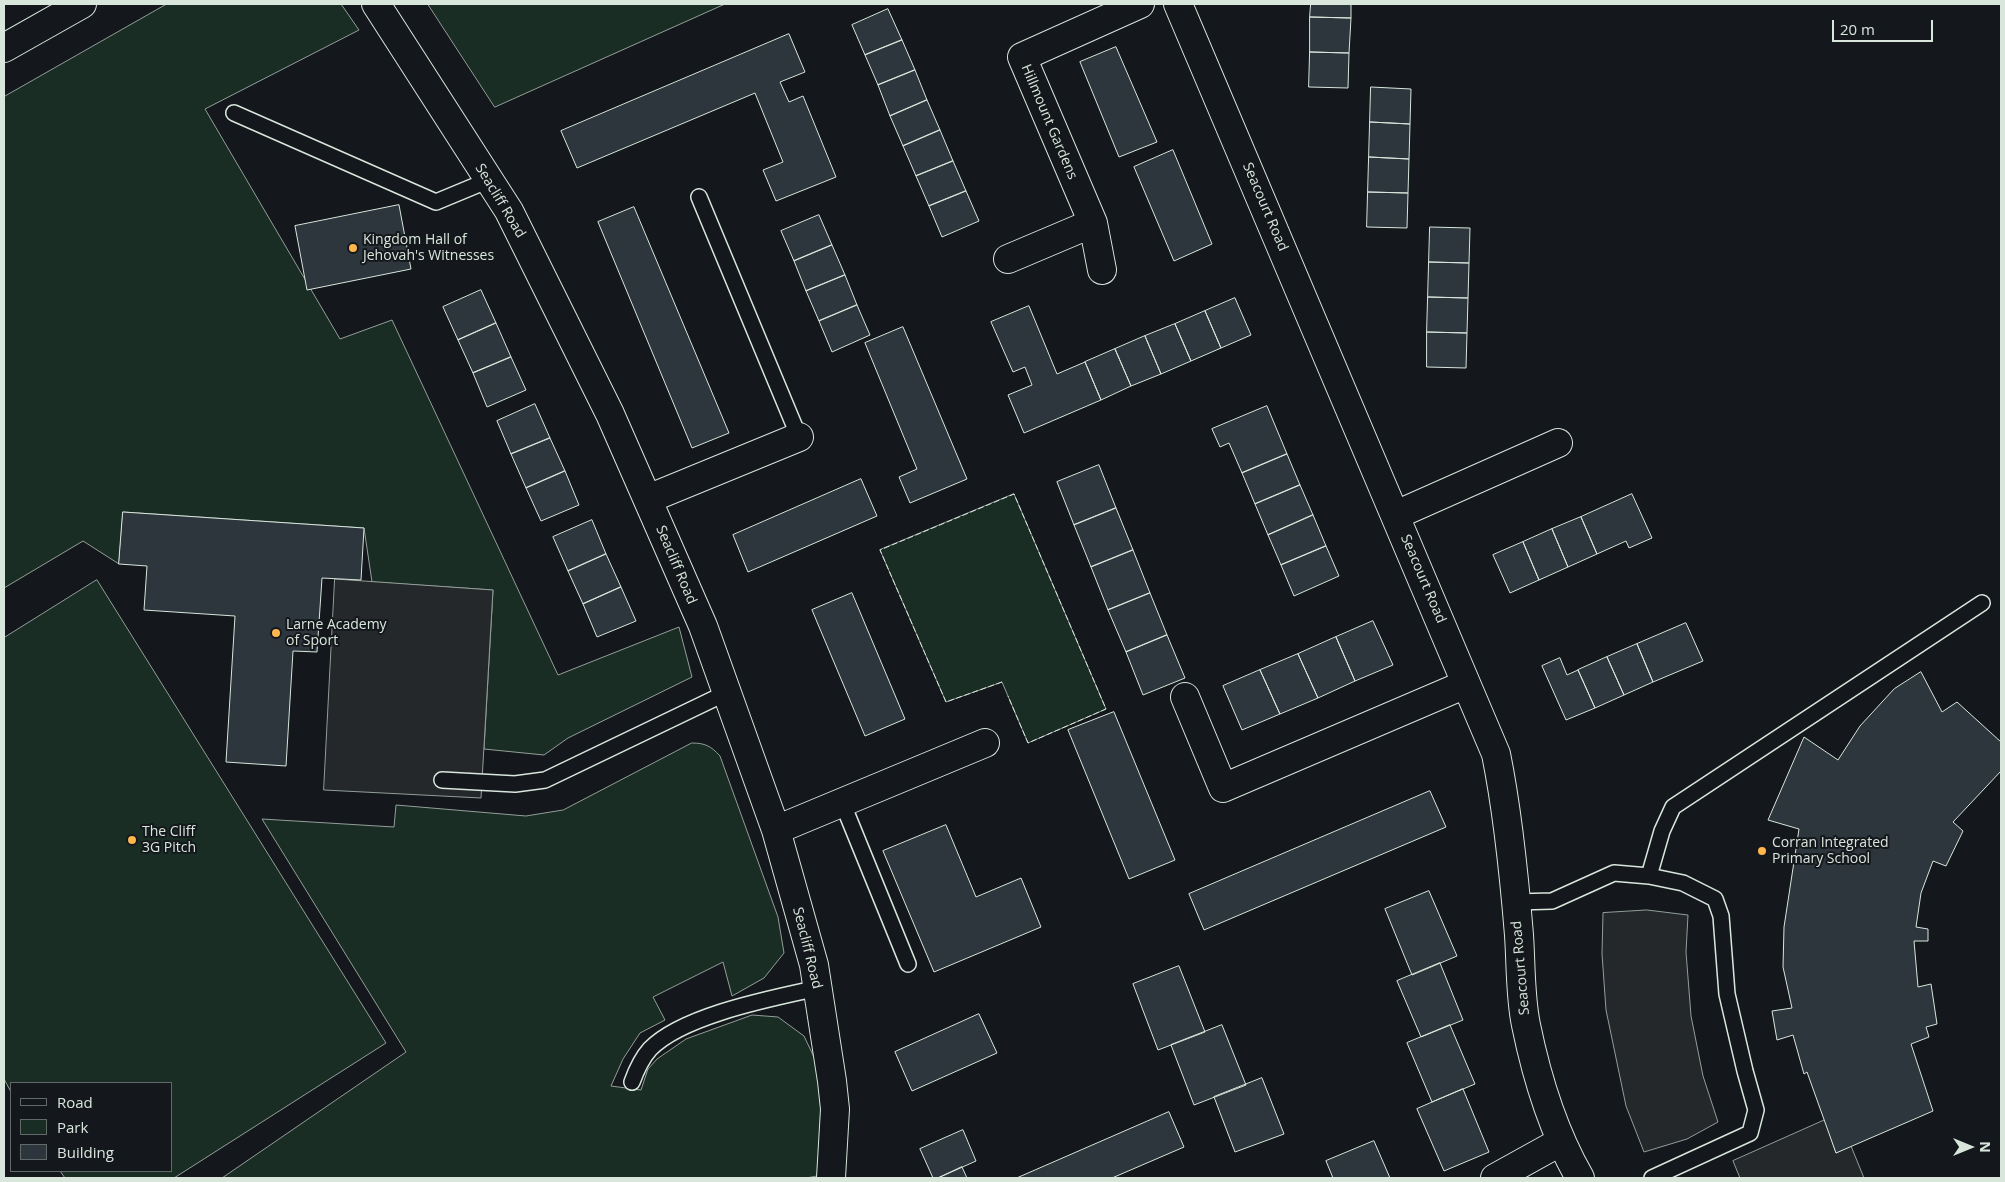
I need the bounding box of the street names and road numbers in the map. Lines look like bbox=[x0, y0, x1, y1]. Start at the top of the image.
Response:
street label: Hillmount Gardens bbox=[1017, 62, 1081, 182]
street label: Seacourt Road bbox=[1239, 160, 1291, 254]
street label: Seacliff Road bbox=[471, 161, 529, 241]
street label: Seacliff Road bbox=[652, 523, 700, 607]
street label: Seacourt Road bbox=[1397, 532, 1449, 626]
street label: Seacliff Road bbox=[789, 905, 825, 991]
street label: Seacourt Road bbox=[1509, 920, 1533, 1016]

